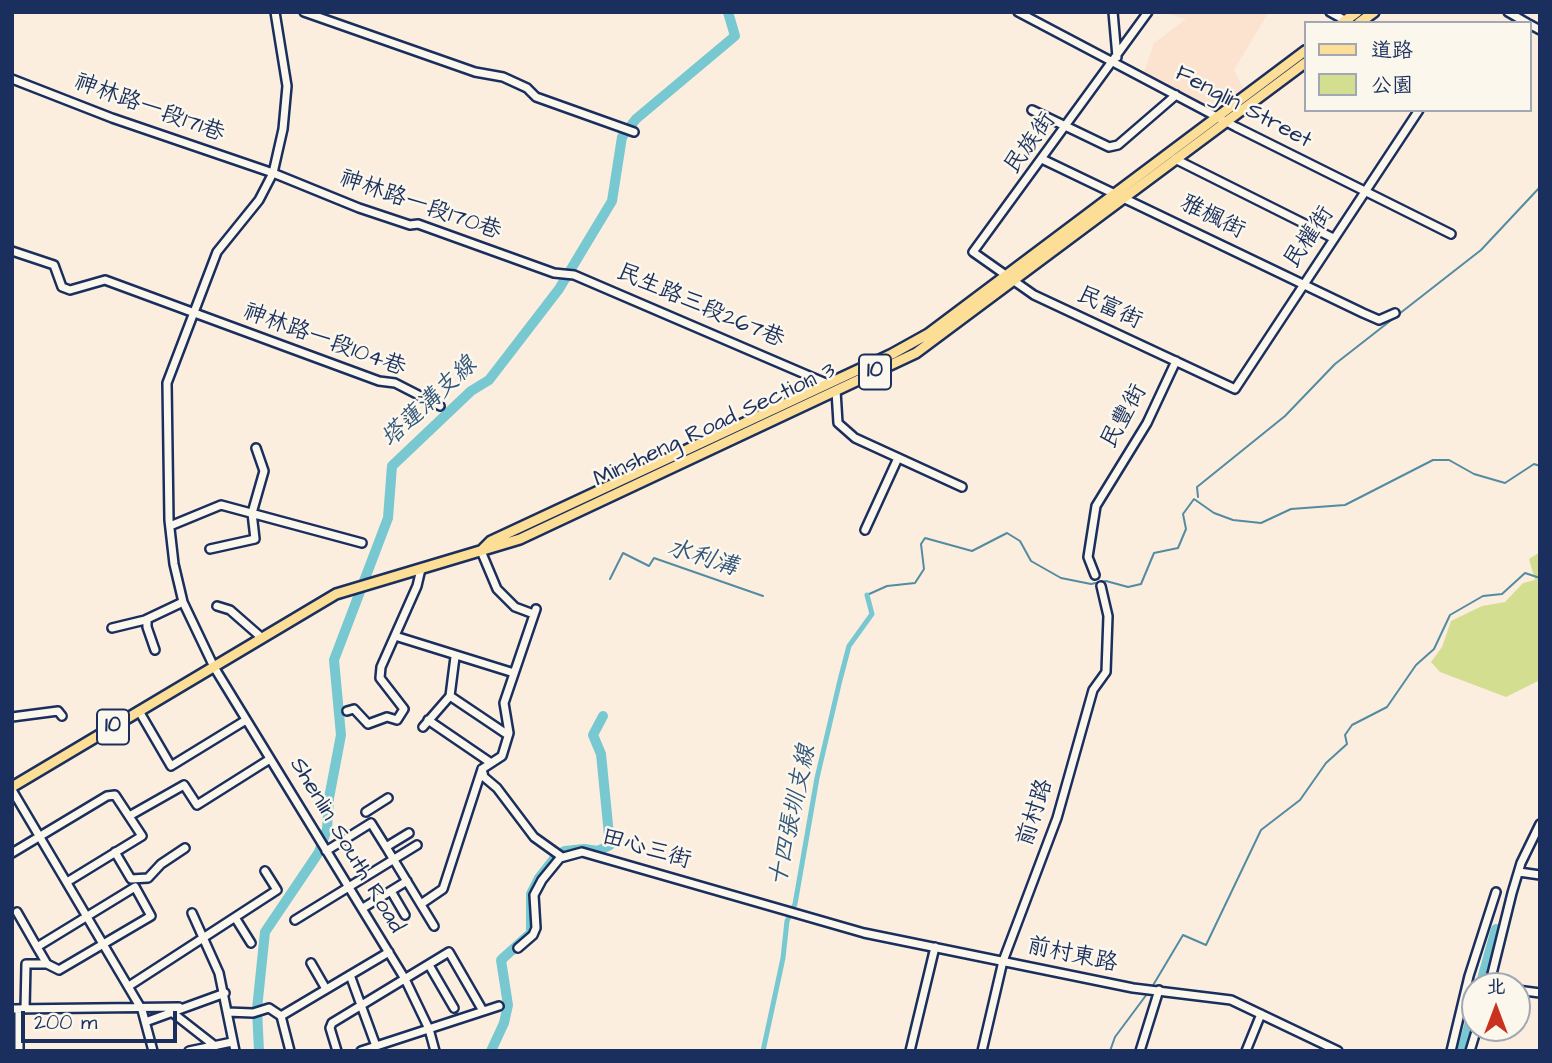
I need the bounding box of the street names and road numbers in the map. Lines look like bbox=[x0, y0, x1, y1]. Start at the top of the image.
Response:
street label: Fenglin Street bbox=[1170, 60, 1316, 156]
street label: 神林路一段171巷 bbox=[70, 69, 228, 149]
street label: 民族街 bbox=[1000, 108, 1062, 180]
street label: 神林路一段170巷 bbox=[335, 165, 505, 247]
street label: 雅楓街 bbox=[1175, 190, 1249, 246]
street label: 民權街 bbox=[1279, 202, 1341, 274]
street label: 民生路三段267巷 bbox=[612, 259, 788, 355]
street label: 民富街 bbox=[1072, 282, 1146, 336]
street label: 神林路一段104巷 bbox=[239, 299, 409, 383]
road number: 10 bbox=[859, 354, 891, 390]
street label: Minsheng Road Section 3 bbox=[590, 358, 840, 494]
street label: 民豐街 bbox=[1096, 380, 1154, 454]
road number: 10 bbox=[97, 710, 129, 744]
street label: Shenlin South Road bbox=[283, 753, 409, 939]
street label: 前村路 bbox=[1012, 776, 1060, 850]
street label: 田心三街 bbox=[598, 824, 694, 876]
street label: 前村東路 bbox=[1024, 933, 1120, 979]

